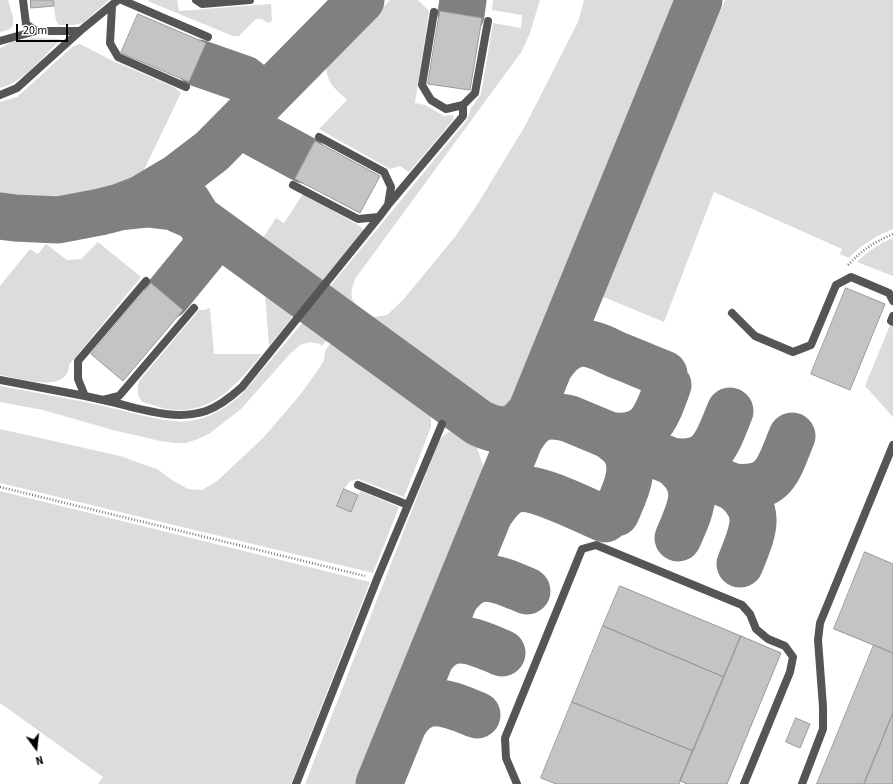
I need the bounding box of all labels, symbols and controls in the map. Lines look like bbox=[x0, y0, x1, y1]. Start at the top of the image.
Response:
scale bar bbox=[18, 16, 70, 42]
text: 20 m bbox=[23, 22, 47, 39]
north arrow bbox=[16, 728, 56, 768]
text: N bbox=[34, 752, 45, 768]

